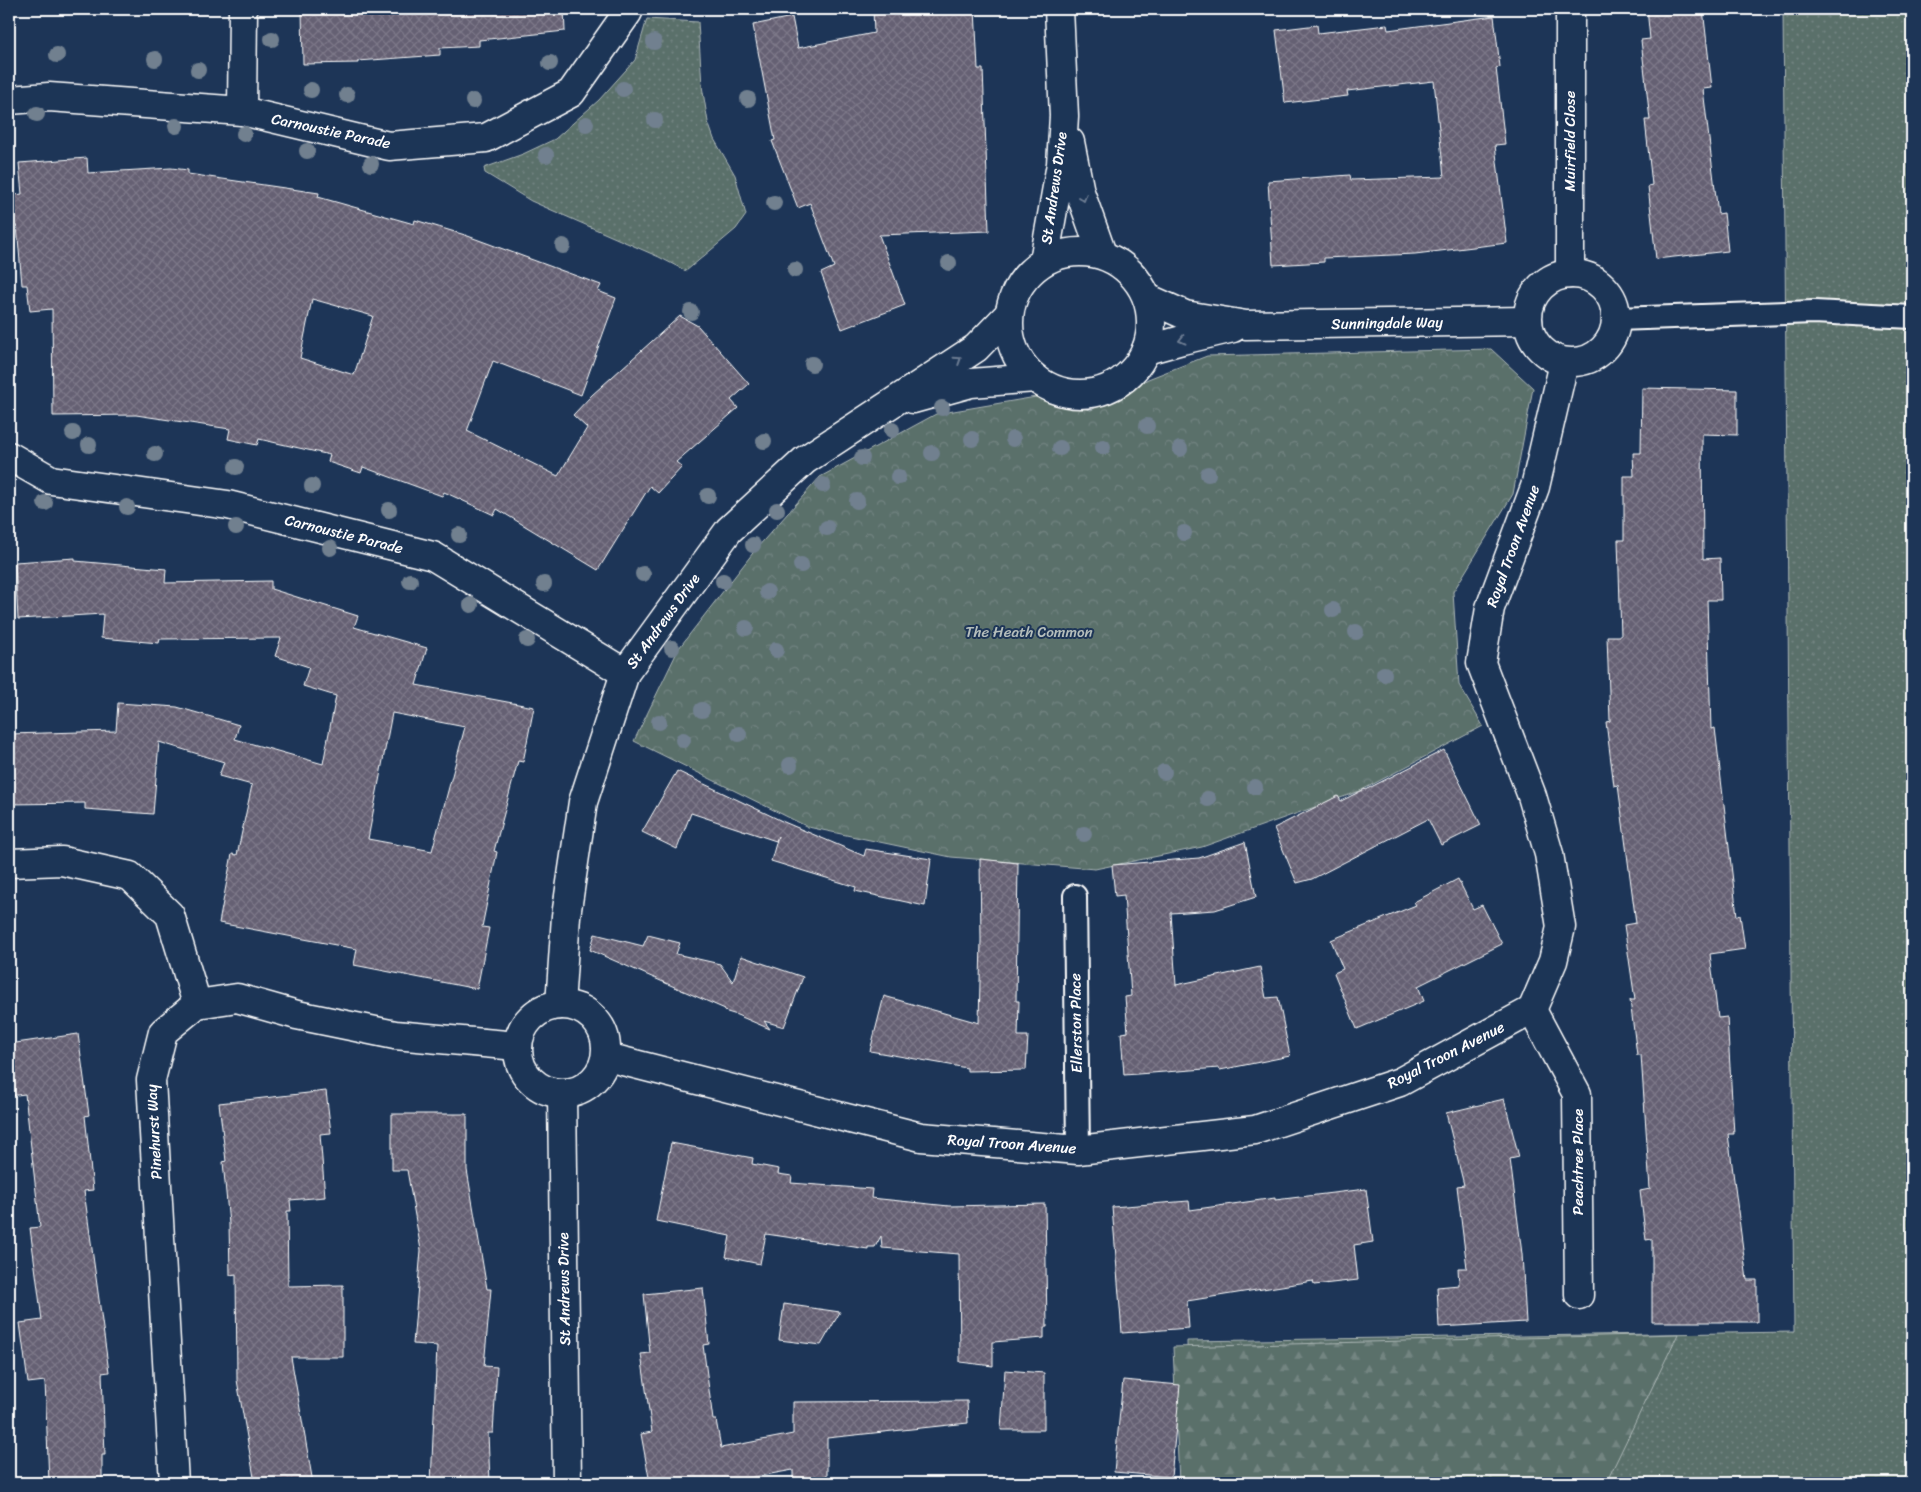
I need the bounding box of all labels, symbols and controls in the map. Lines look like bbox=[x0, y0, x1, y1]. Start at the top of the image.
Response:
street label: Muirfield Close bbox=[1557, 90, 1583, 191]
street label: Carnoustie Parade bbox=[269, 106, 393, 156]
street label: St Andrews Drive bbox=[1033, 130, 1075, 246]
one-way arrow bbox=[1077, 193, 1087, 201]
street label: Sunningdale Way bbox=[1331, 309, 1443, 337]
one-way arrow bbox=[1177, 334, 1186, 345]
one-way arrow bbox=[952, 357, 961, 367]
street label: Royal Troon Avenue bbox=[1479, 481, 1547, 611]
street label: Carnoustie Parade bbox=[282, 507, 406, 561]
street label: St Andrews Drive bbox=[619, 567, 707, 675]
park label: The Heath Common bbox=[965, 619, 1093, 645]
street label: Ellerston Place bbox=[1062, 973, 1090, 1073]
street label: Royal Troon Avenue bbox=[1383, 1014, 1510, 1096]
street label: Pinehurst Way bbox=[139, 1083, 169, 1180]
street label: Peachtree Place bbox=[1565, 1109, 1591, 1215]
street label: Royal Troon Avenue bbox=[947, 1127, 1077, 1161]
street label: St Andrews Drive bbox=[550, 1232, 578, 1346]

